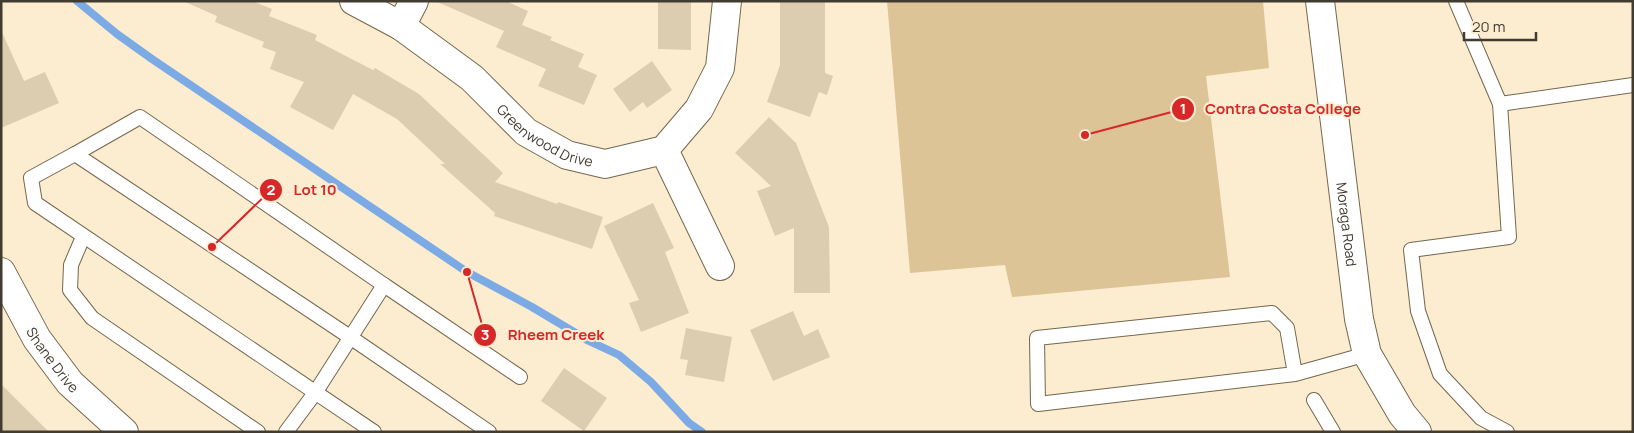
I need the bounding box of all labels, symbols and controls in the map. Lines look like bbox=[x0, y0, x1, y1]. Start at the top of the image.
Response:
scale bar bbox=[1464, 10, 1536, 42]
text: 20 m bbox=[1472, 16, 1505, 37]
callout: Contra Costa College bbox=[1170, 94, 1371, 124]
text: 1 bbox=[1180, 98, 1186, 119]
text: Contra Costa College bbox=[1205, 98, 1361, 119]
street label: Greenwood Drive bbox=[493, 99, 595, 170]
callout: Lot 10 bbox=[258, 175, 346, 205]
text: 2 bbox=[267, 179, 276, 200]
text: Lot 10 bbox=[293, 179, 337, 200]
street label: Moraga Road bbox=[1333, 181, 1362, 268]
callout: Rheem Creek bbox=[472, 320, 614, 350]
street label: Shane Drive bbox=[23, 324, 83, 396]
text: 3 bbox=[481, 324, 489, 345]
text: Rheem Creek bbox=[508, 324, 605, 345]

